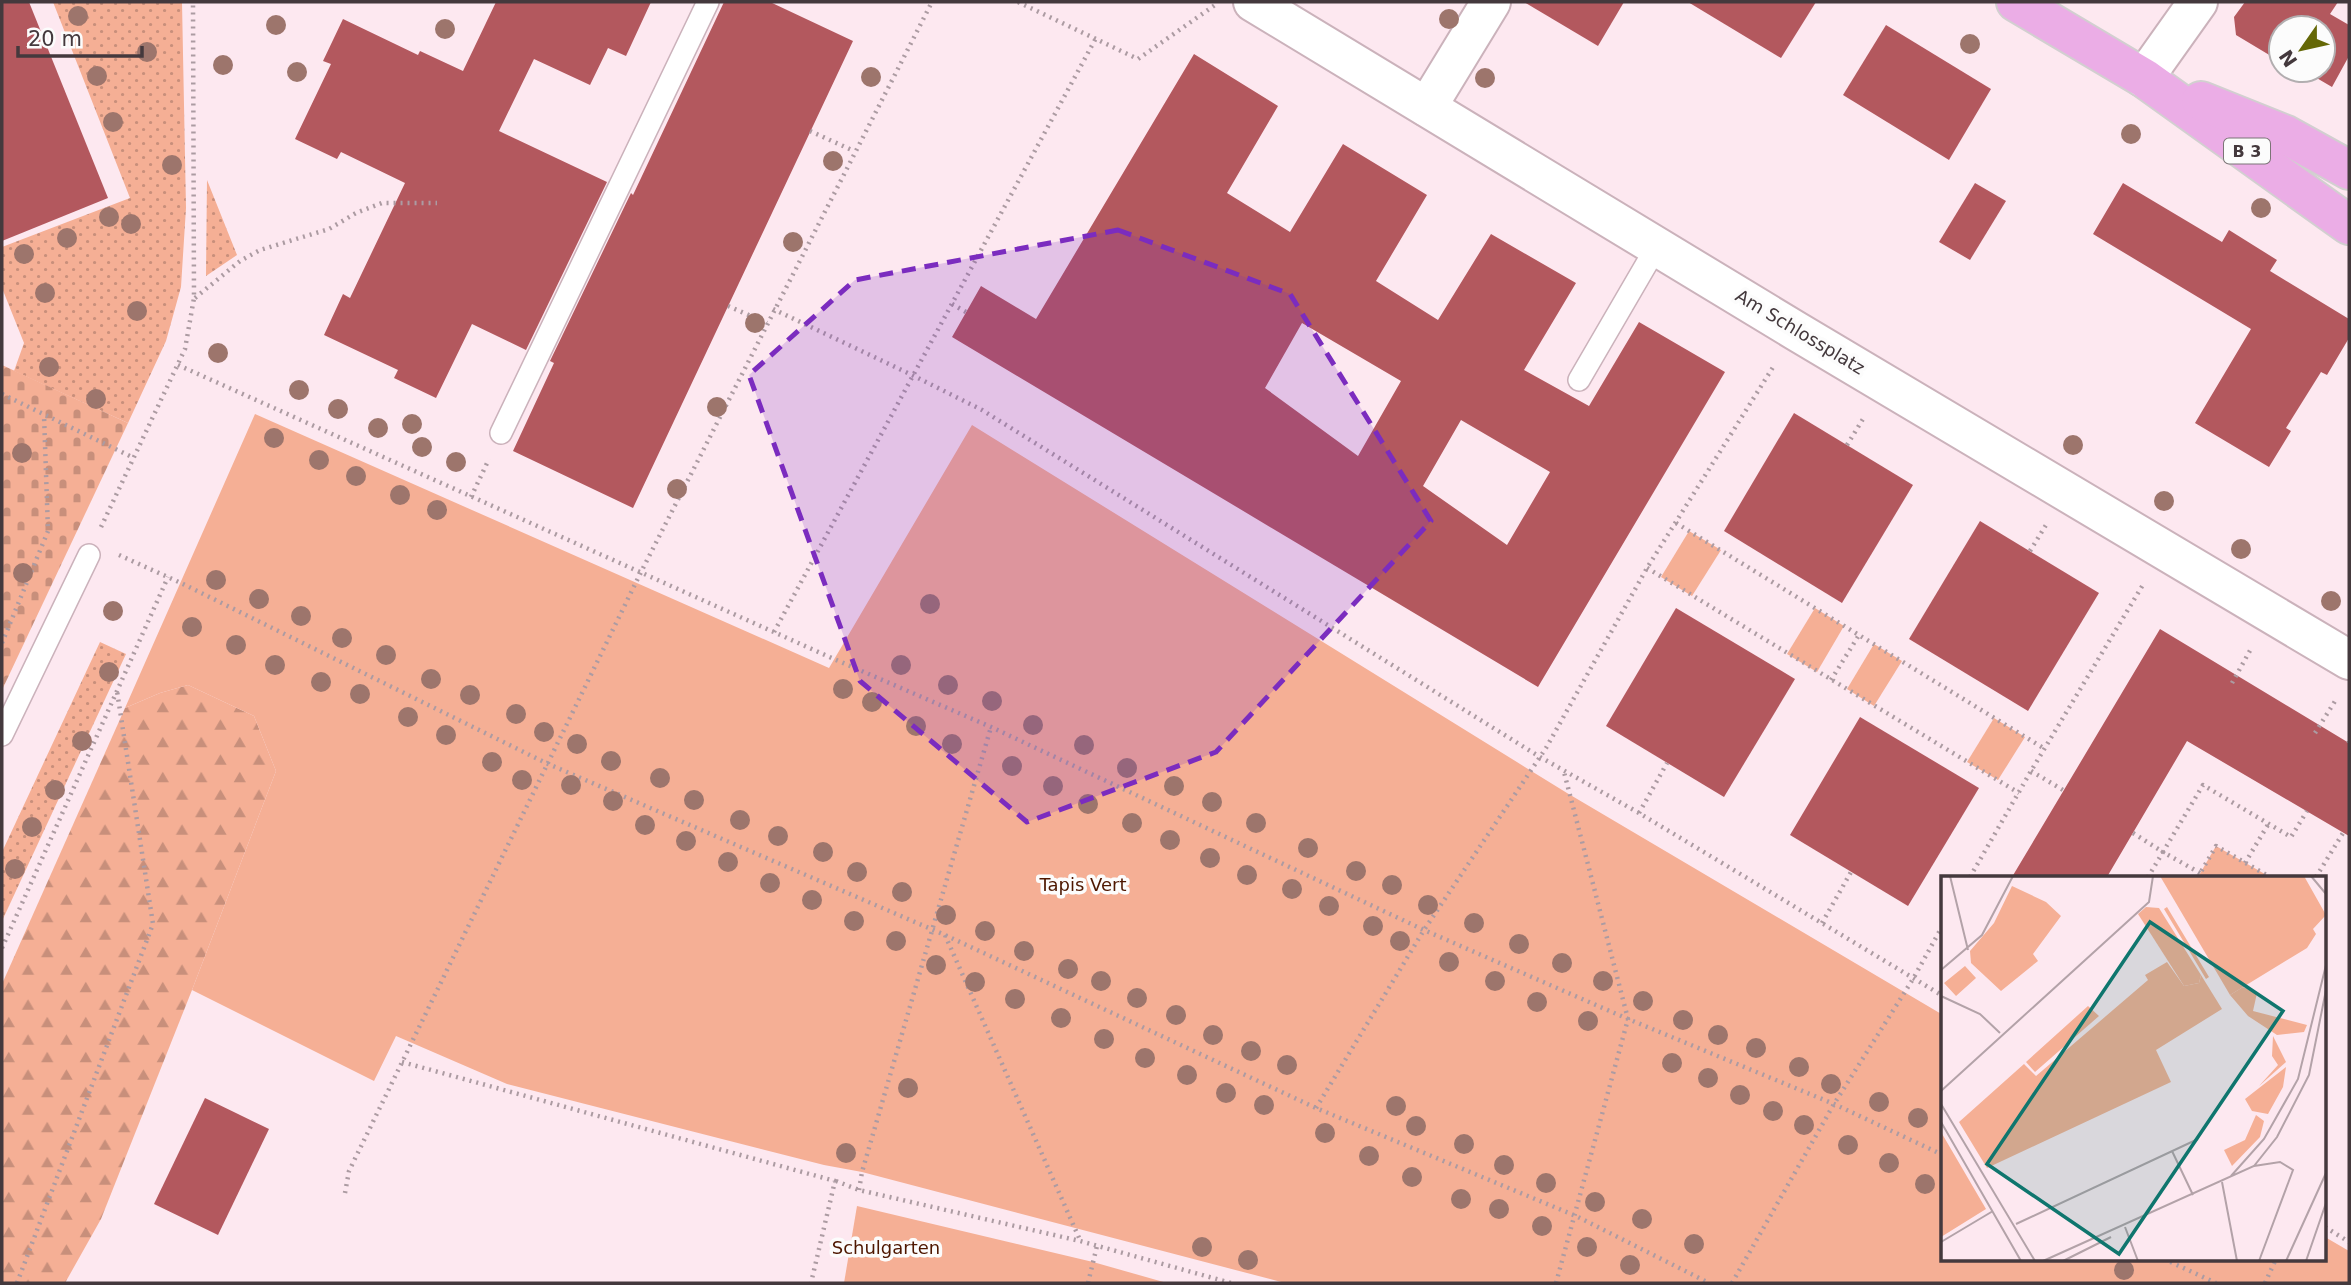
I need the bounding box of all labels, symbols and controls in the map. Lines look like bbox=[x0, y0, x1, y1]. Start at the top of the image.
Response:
scale bar bbox=[18, 14, 142, 58]
north arrow bbox=[2267, 14, 2337, 84]
text: 20 m bbox=[28, 27, 82, 51]
text: N bbox=[2274, 46, 2301, 71]
road number: B 3 bbox=[2224, 139, 2270, 164]
street label: Am Schlossplatz bbox=[1732, 285, 1869, 378]
park label: Tapis Vert bbox=[1038, 874, 1127, 895]
inset map bbox=[1941, 876, 2326, 1260]
park label: Schulgarten bbox=[832, 1237, 940, 1258]

